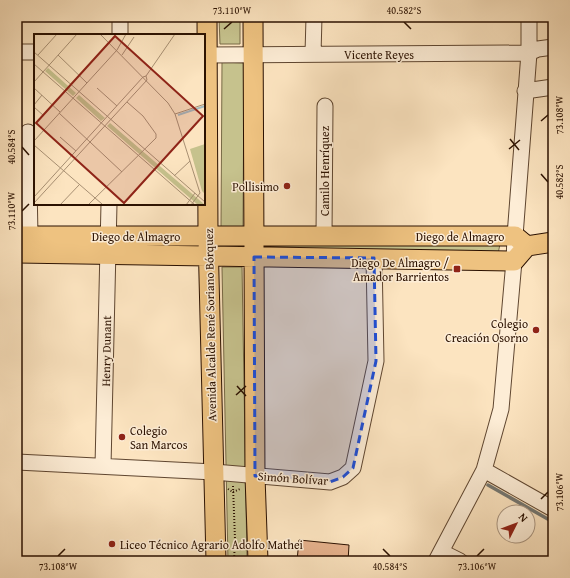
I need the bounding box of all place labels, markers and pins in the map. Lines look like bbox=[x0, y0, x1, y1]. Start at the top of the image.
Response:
place label: Pollisimo bbox=[232, 178, 279, 195]
marker: Pollisimo bbox=[282, 181, 292, 191]
place label: Diego De Almagro / Amador Barrientos bbox=[351, 254, 449, 285]
marker: Diego De Almagro / Amador Barrientos bbox=[452, 264, 462, 274]
place label: Colegio Creación Osorno bbox=[445, 315, 528, 346]
marker: Colegio Creación Osorno bbox=[531, 325, 541, 335]
place label: Colegio San Marcos bbox=[130, 422, 188, 453]
marker: Colegio San Marcos bbox=[117, 432, 127, 442]
place label: Liceo Técnico Agrario Adolfo Mathei bbox=[120, 536, 304, 553]
marker: Liceo Técnico Agrario Adolfo Mathei bbox=[107, 539, 117, 549]

